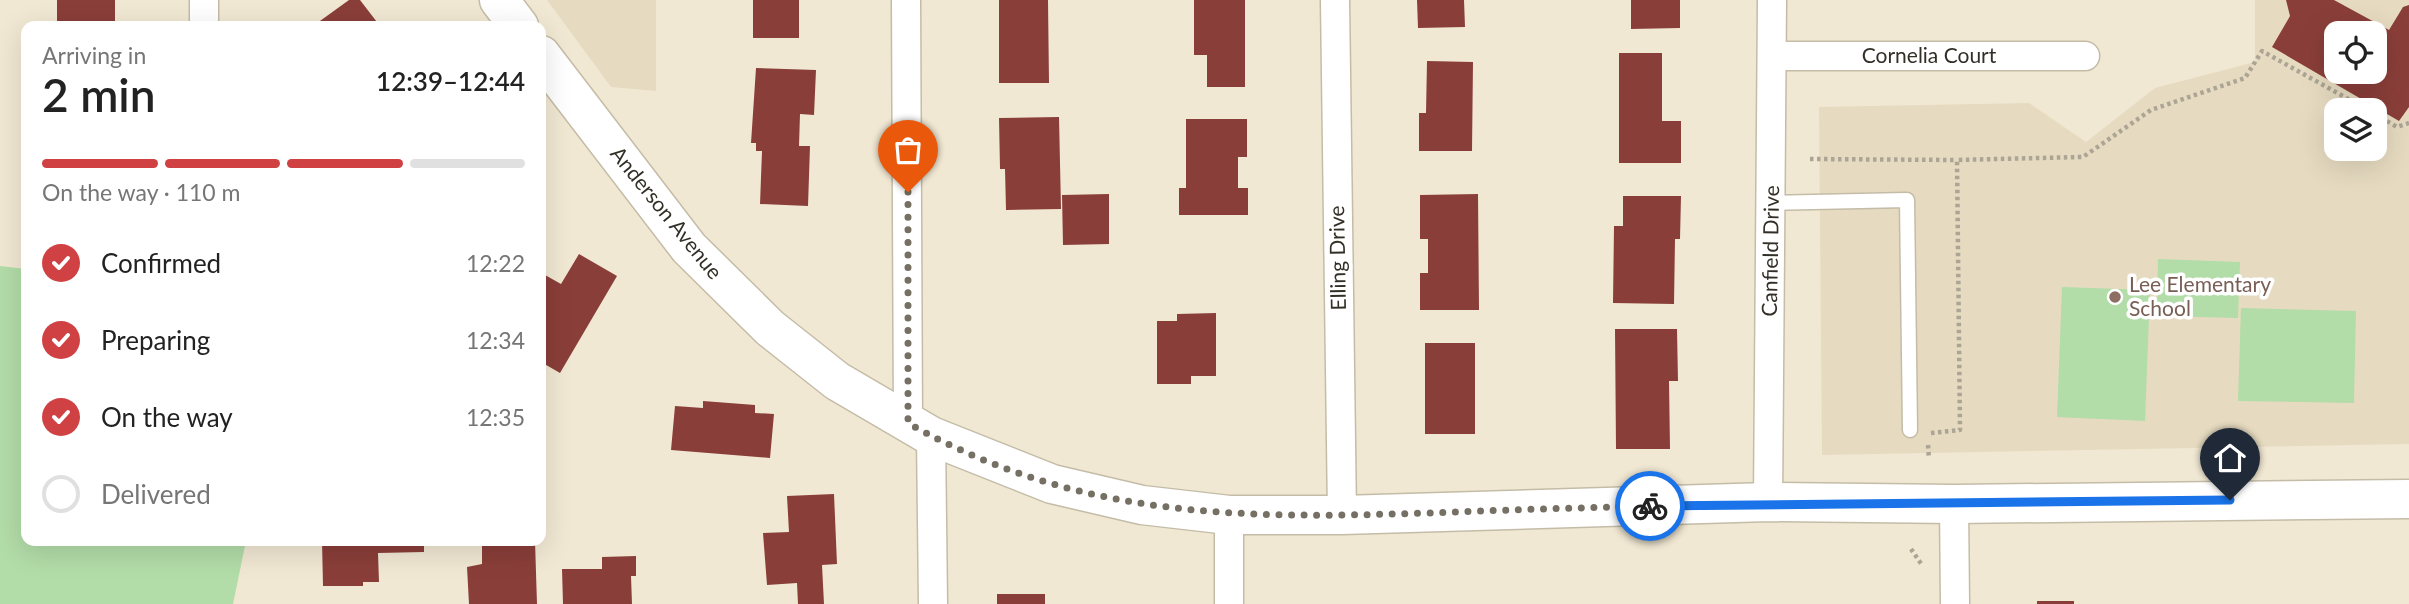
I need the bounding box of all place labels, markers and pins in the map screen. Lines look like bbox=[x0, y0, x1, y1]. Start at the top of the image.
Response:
pin bbox=[878, 120, 938, 192]
place label: Lee Elementary School bbox=[2129, 271, 2271, 320]
marker: Lee Elementary School bbox=[2107, 289, 2123, 305]
pin bbox=[2200, 428, 2260, 500]

